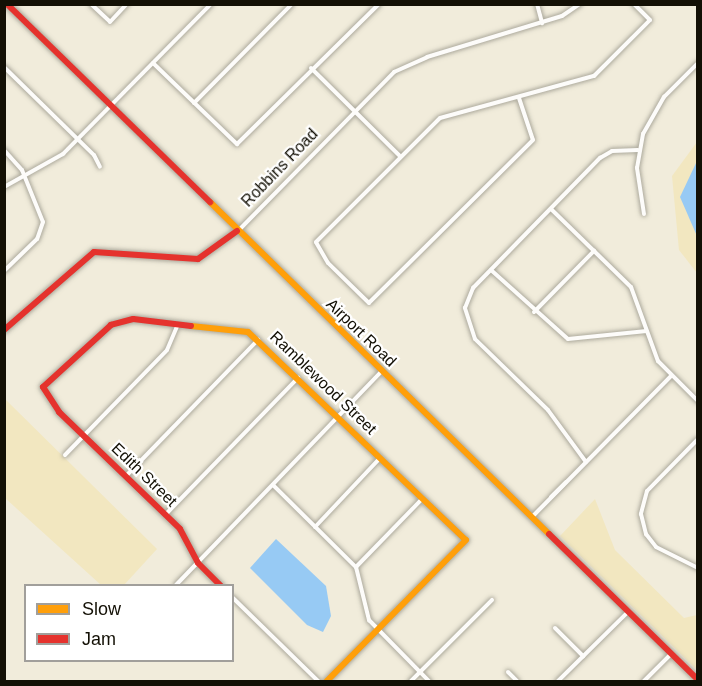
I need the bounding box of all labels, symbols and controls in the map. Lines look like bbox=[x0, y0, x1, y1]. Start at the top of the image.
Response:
street label: Robbins Road bbox=[238, 125, 322, 211]
street label: Airport Road bbox=[322, 295, 400, 371]
street label: Ramblewood Street bbox=[266, 327, 380, 439]
street label: Edith Street bbox=[107, 439, 181, 511]
legend bbox=[24, 584, 234, 662]
text: Slow bbox=[82, 599, 121, 619]
text: Jam bbox=[82, 629, 116, 649]

